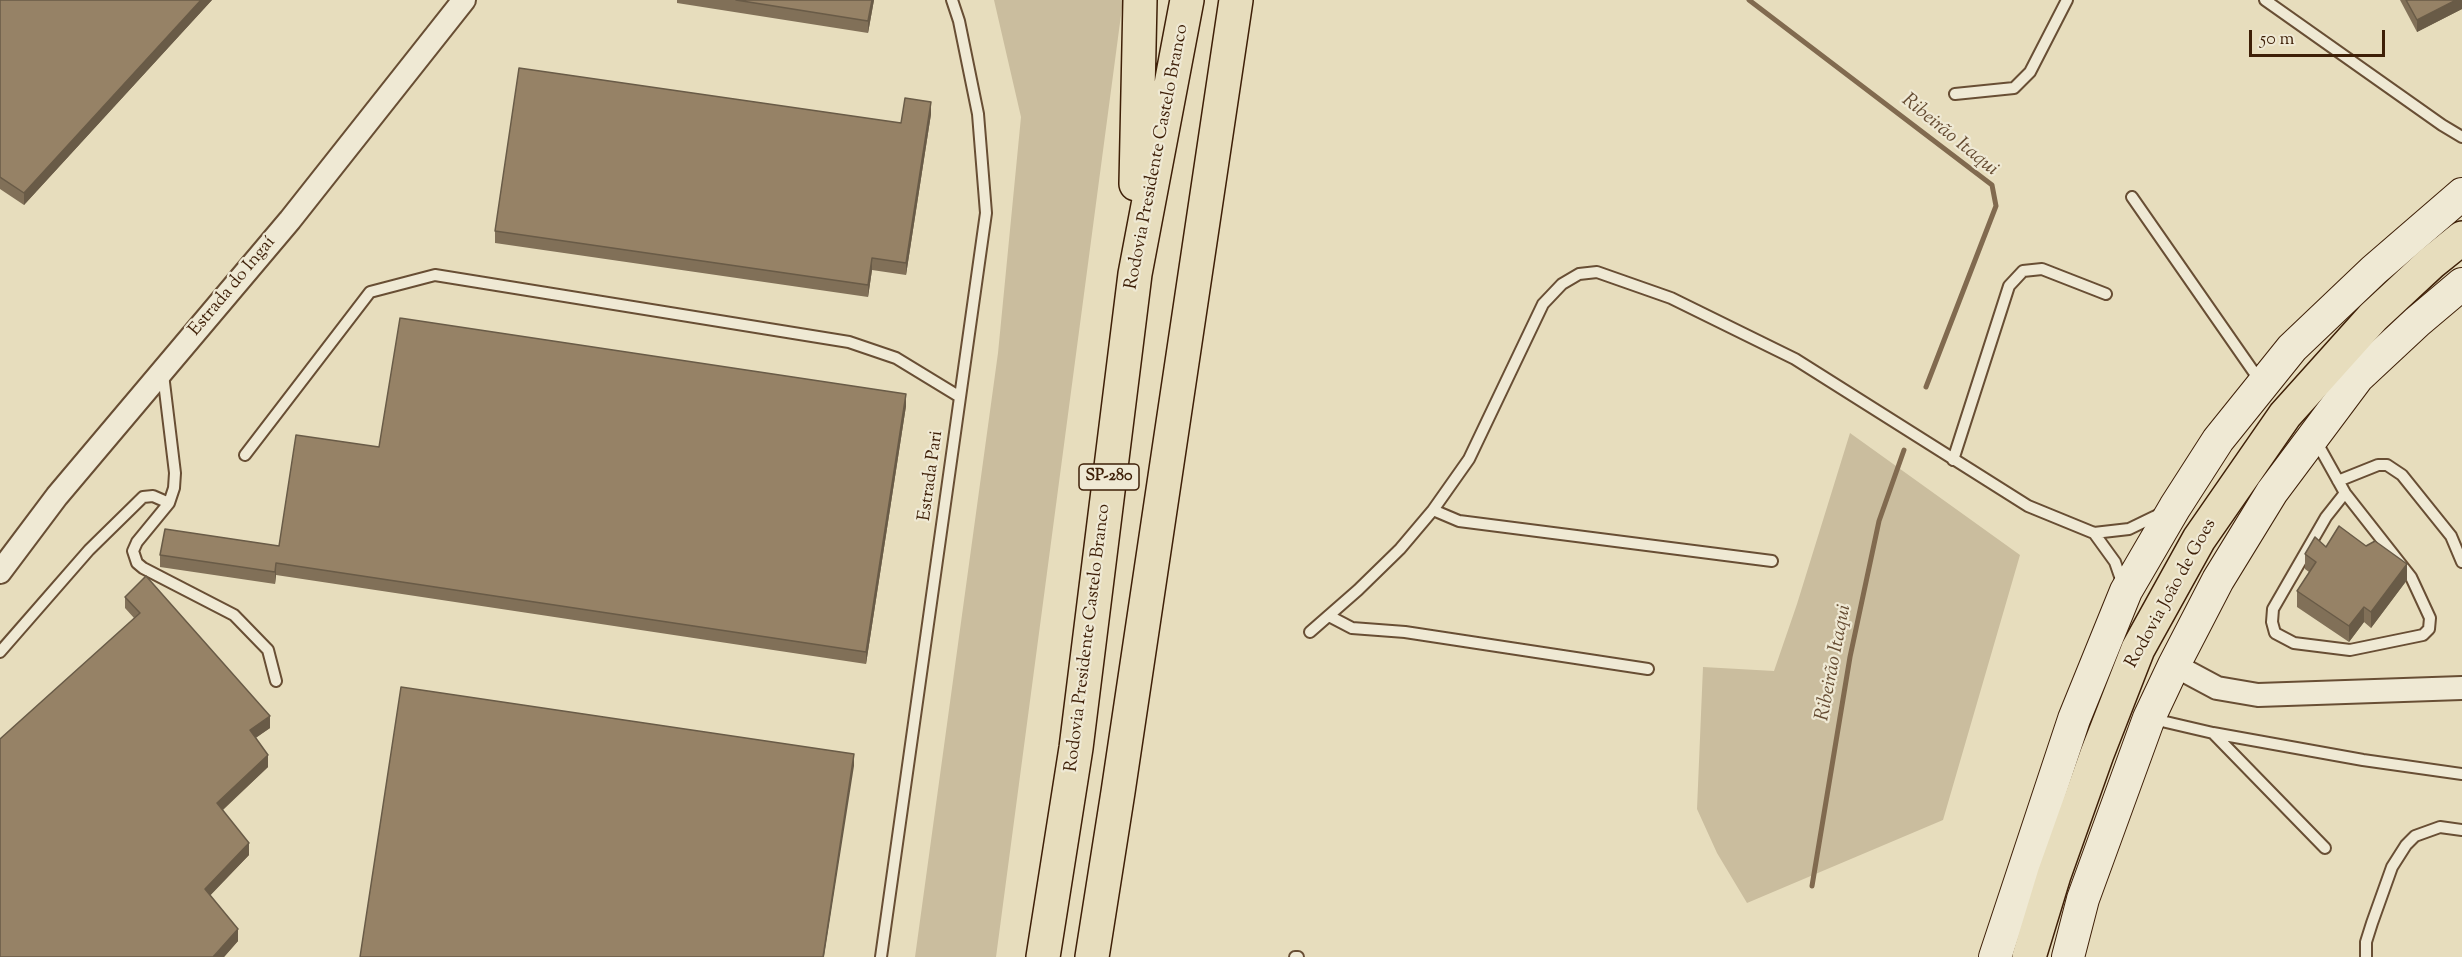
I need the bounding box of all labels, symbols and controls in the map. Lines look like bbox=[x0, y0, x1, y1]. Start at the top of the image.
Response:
scale bar bbox=[2252, 18, 2388, 56]
street label: Rodovia Presidente Castelo Branco bbox=[1122, 22, 1194, 292]
text: 50 m bbox=[2260, 27, 2294, 53]
water label: Ribeirão Itaqui bbox=[1896, 90, 2002, 182]
street label: Estrada do Ingaí bbox=[185, 233, 281, 341]
street label: Estrada Pari bbox=[915, 429, 949, 523]
road number: SP-280 bbox=[1079, 464, 1139, 490]
street label: Rodovia Presidente Castelo Branco bbox=[1062, 503, 1116, 773]
street label: Rodovia João de Goes bbox=[2122, 516, 2222, 672]
water label: Ribeirão Itaqui bbox=[1812, 603, 1858, 723]

